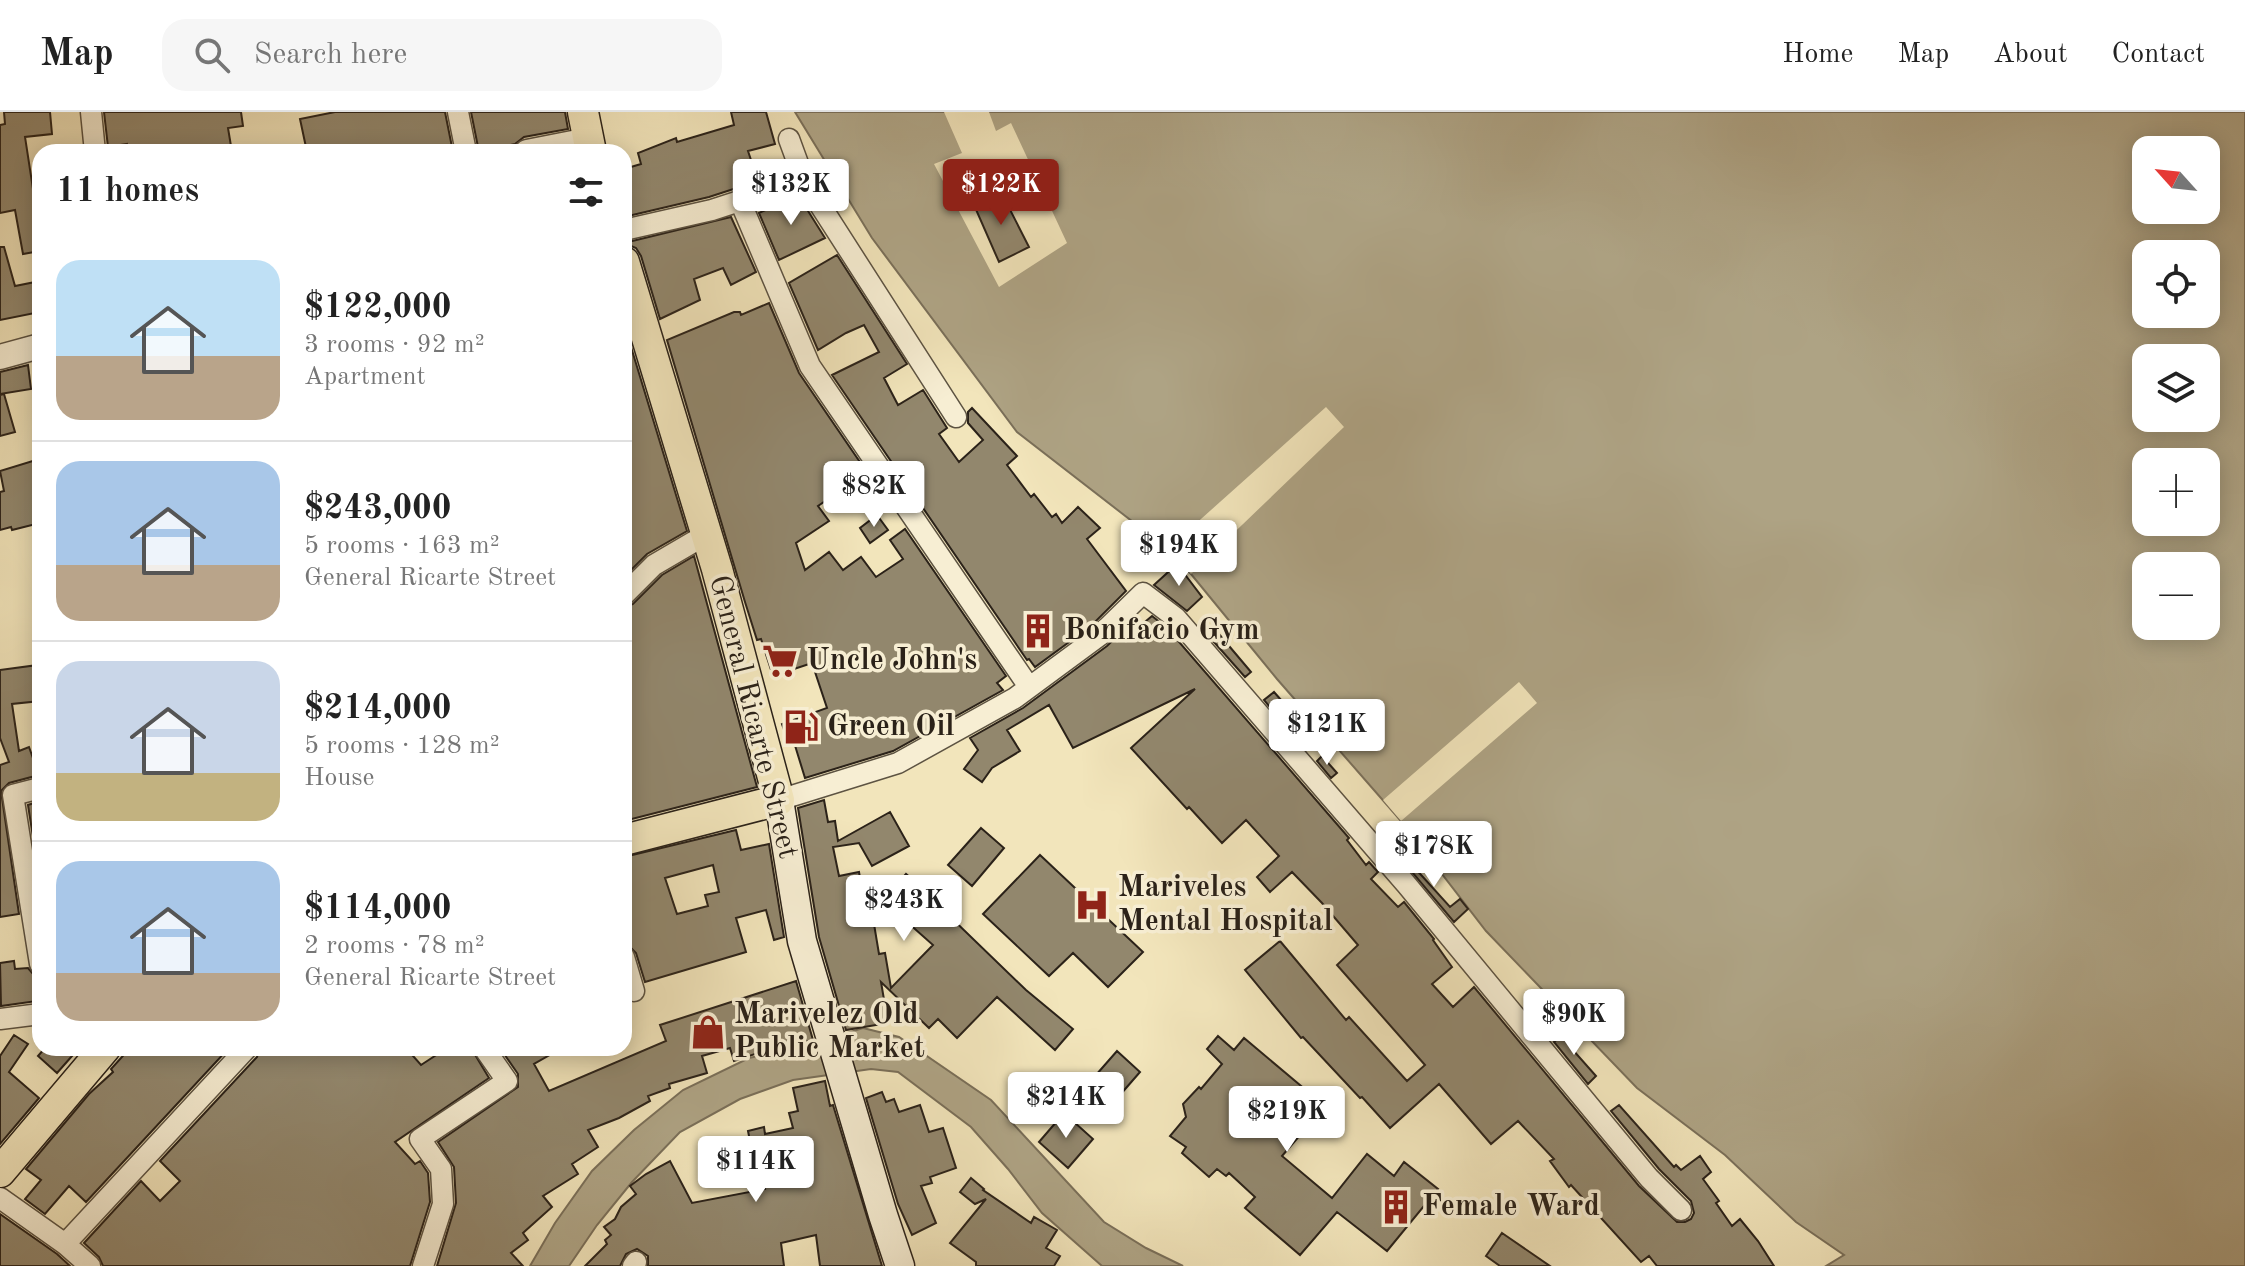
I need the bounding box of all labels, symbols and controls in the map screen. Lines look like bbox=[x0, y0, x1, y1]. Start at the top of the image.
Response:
search box bbox=[162, 19, 722, 91]
icon: search bbox=[190, 33, 234, 77]
text: Map bbox=[40, 36, 114, 74]
text: Search here bbox=[254, 40, 407, 70]
text: Home bbox=[1782, 41, 1853, 69]
text: Map bbox=[1897, 41, 1949, 69]
text: About bbox=[1993, 41, 2068, 69]
text: Contact bbox=[2112, 41, 2205, 69]
north arrow bbox=[2132, 136, 2220, 224]
map controls bbox=[2132, 136, 2220, 640]
pin: $132K bbox=[735, 159, 847, 227]
pin: $122K bbox=[945, 159, 1057, 227]
icon: filters bbox=[564, 170, 608, 214]
text: $132K bbox=[751, 172, 831, 198]
text: $122K bbox=[961, 172, 1041, 198]
text: 11 homes bbox=[56, 175, 199, 209]
button: locate bbox=[2132, 240, 2220, 328]
text: $122,000 bbox=[304, 291, 452, 325]
icon: home bbox=[120, 292, 216, 388]
text: 3 rooms · 92 m² bbox=[304, 332, 485, 358]
button: layers bbox=[2132, 344, 2220, 432]
text: Apartment bbox=[304, 364, 426, 390]
button: + bbox=[2132, 448, 2220, 536]
pin: $82K bbox=[827, 461, 921, 529]
text: $82K bbox=[841, 474, 907, 500]
text: $243,000 bbox=[304, 492, 452, 526]
icon: home bbox=[120, 493, 216, 589]
pin: $194K bbox=[1123, 520, 1235, 588]
text: 5 rooms · 163 m² bbox=[304, 533, 500, 559]
text: $194K bbox=[1139, 533, 1219, 559]
button: − bbox=[2132, 552, 2220, 640]
text: General Ricarte Street bbox=[304, 565, 556, 591]
street label: General Ricarte Street bbox=[703, 572, 803, 862]
building icon: Bonifacio Gym bbox=[1019, 612, 1057, 650]
place label: Bonifacio Gym bbox=[1064, 616, 1259, 646]
supermarket icon: Uncle John's bbox=[761, 642, 799, 680]
place label: Uncle John's bbox=[806, 646, 977, 676]
text: $214,000 bbox=[304, 692, 452, 726]
icon: home bbox=[120, 693, 216, 789]
pin: $121K bbox=[1271, 699, 1383, 767]
fuel station icon: Green Oil bbox=[782, 708, 820, 746]
place label: Green Oil bbox=[827, 712, 955, 742]
text: $121K bbox=[1287, 712, 1367, 738]
text: 5 rooms · 128 m² bbox=[304, 733, 500, 759]
text: House bbox=[304, 765, 375, 791]
pin: $178K bbox=[1378, 821, 1490, 889]
text: $178K bbox=[1394, 834, 1474, 860]
place label: Mariveles Mental Hospital bbox=[1118, 873, 1333, 937]
pin: $243K bbox=[848, 875, 960, 943]
hospital icon: Mariveles Mental Hospital bbox=[1073, 886, 1111, 924]
text: $243K bbox=[864, 888, 944, 914]
text: $114,000 bbox=[304, 892, 452, 926]
icon: home bbox=[120, 893, 216, 989]
text: 2 rooms · 78 m² bbox=[304, 933, 485, 959]
text: General Ricarte Street bbox=[304, 965, 556, 991]
pin: $90K bbox=[1527, 989, 1621, 1057]
place label: Marivelez Old Public Market bbox=[734, 1000, 925, 1064]
text: $90K bbox=[1541, 1002, 1607, 1028]
shop icon: Marivelez Old Public Market bbox=[689, 1013, 727, 1051]
pin: $214K bbox=[1010, 1072, 1122, 1140]
text: $214K bbox=[1026, 1085, 1106, 1111]
pin: $219K bbox=[1231, 1086, 1343, 1154]
text: $219K bbox=[1247, 1099, 1327, 1125]
pin: $114K bbox=[700, 1136, 812, 1204]
text: $114K bbox=[716, 1149, 796, 1175]
building icon: Female Ward bbox=[1377, 1188, 1415, 1226]
place label: Female Ward bbox=[1422, 1192, 1600, 1222]

